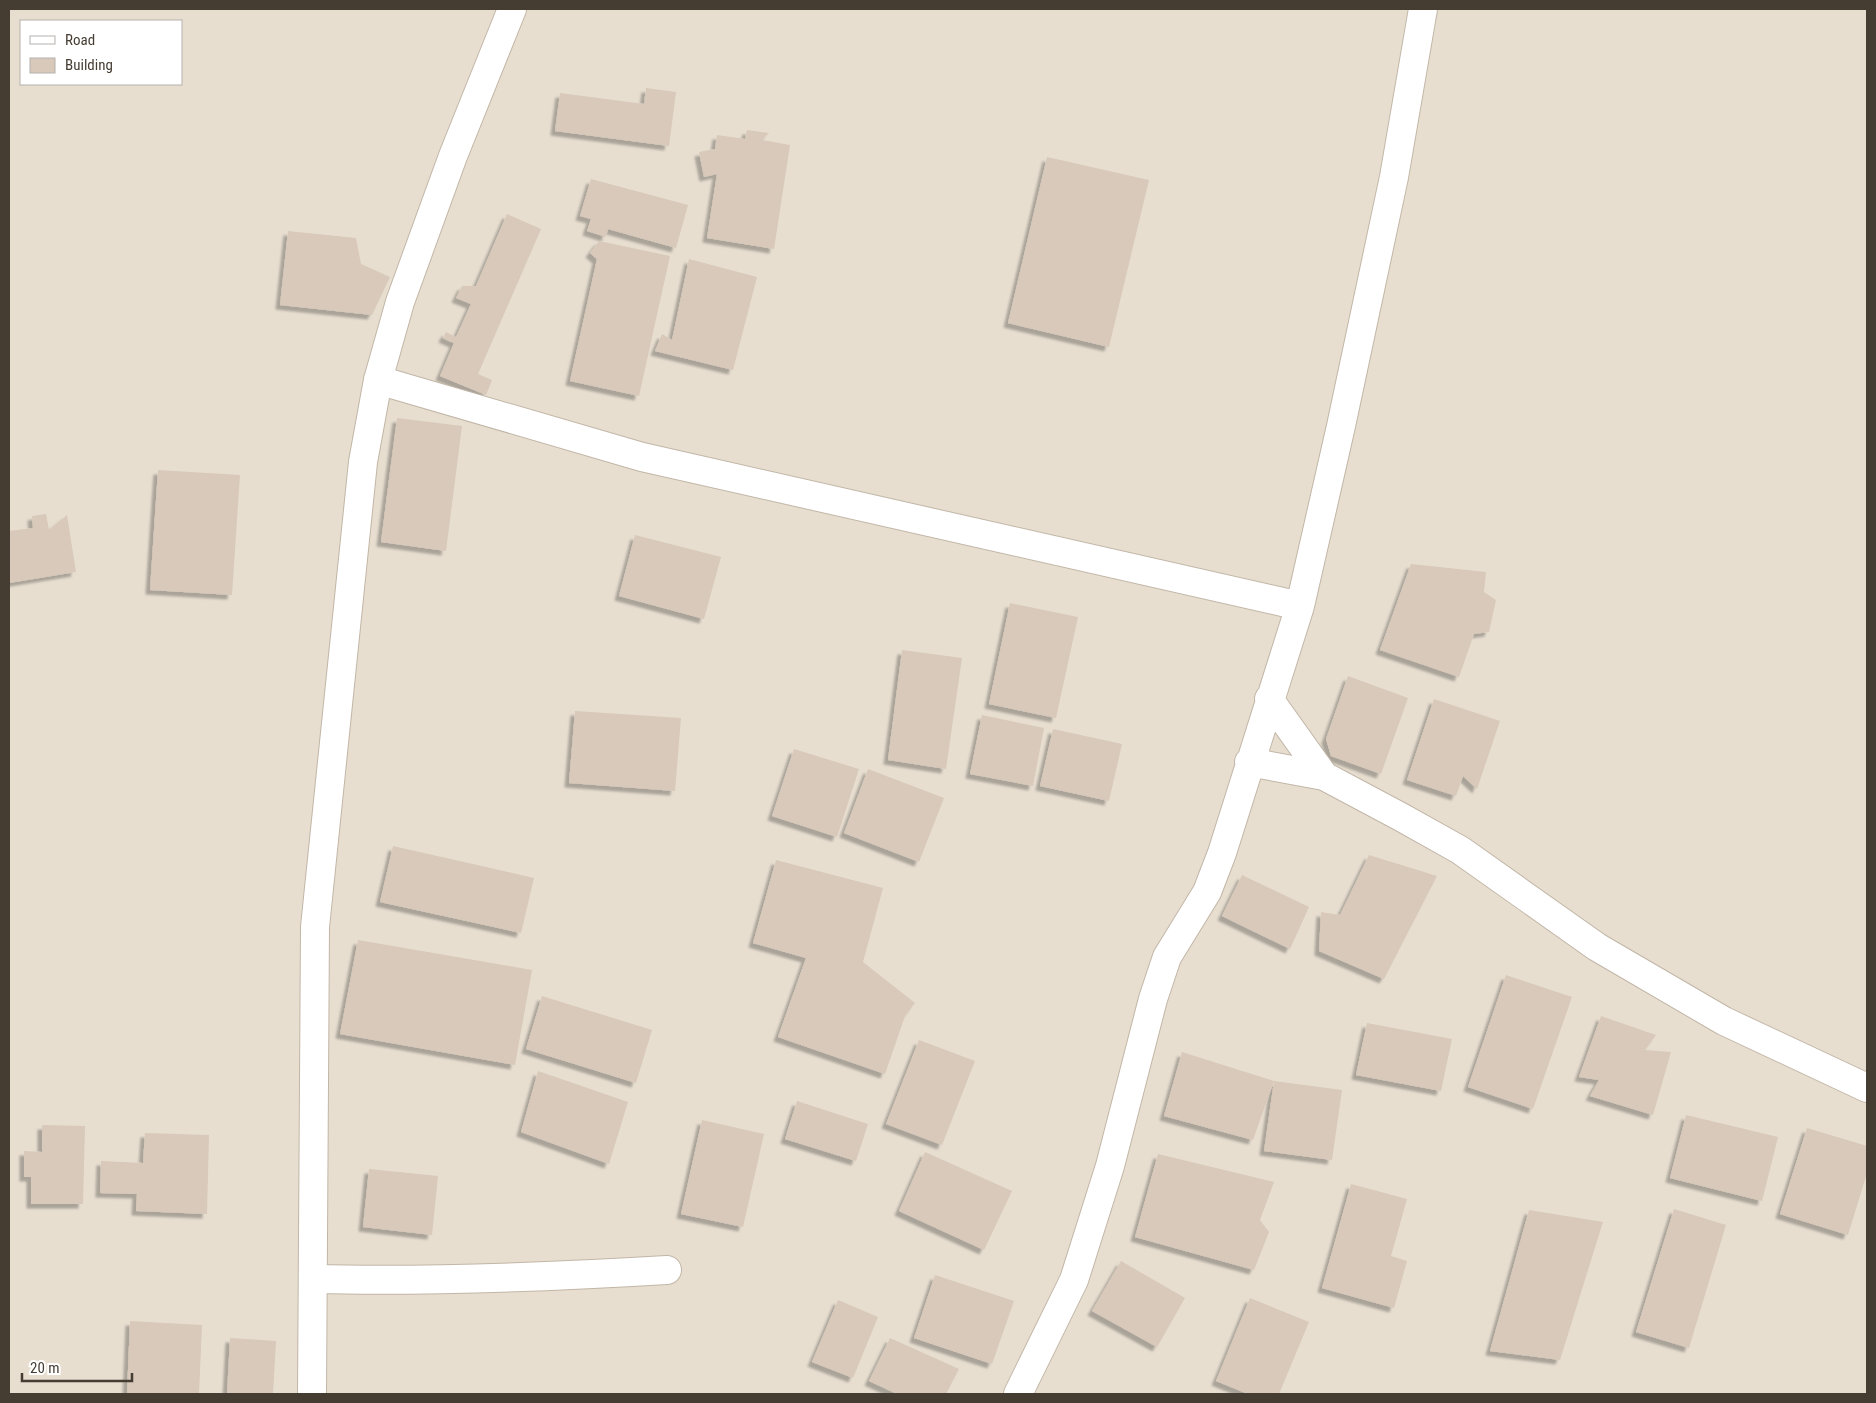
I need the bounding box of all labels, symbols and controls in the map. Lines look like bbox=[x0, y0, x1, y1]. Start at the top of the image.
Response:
legend bbox=[20, 20, 182, 85]
text: Road bbox=[65, 31, 95, 49]
text: Building bbox=[65, 56, 113, 74]
scale bar bbox=[22, 1350, 132, 1382]
text: 20 m bbox=[30, 1359, 60, 1377]

